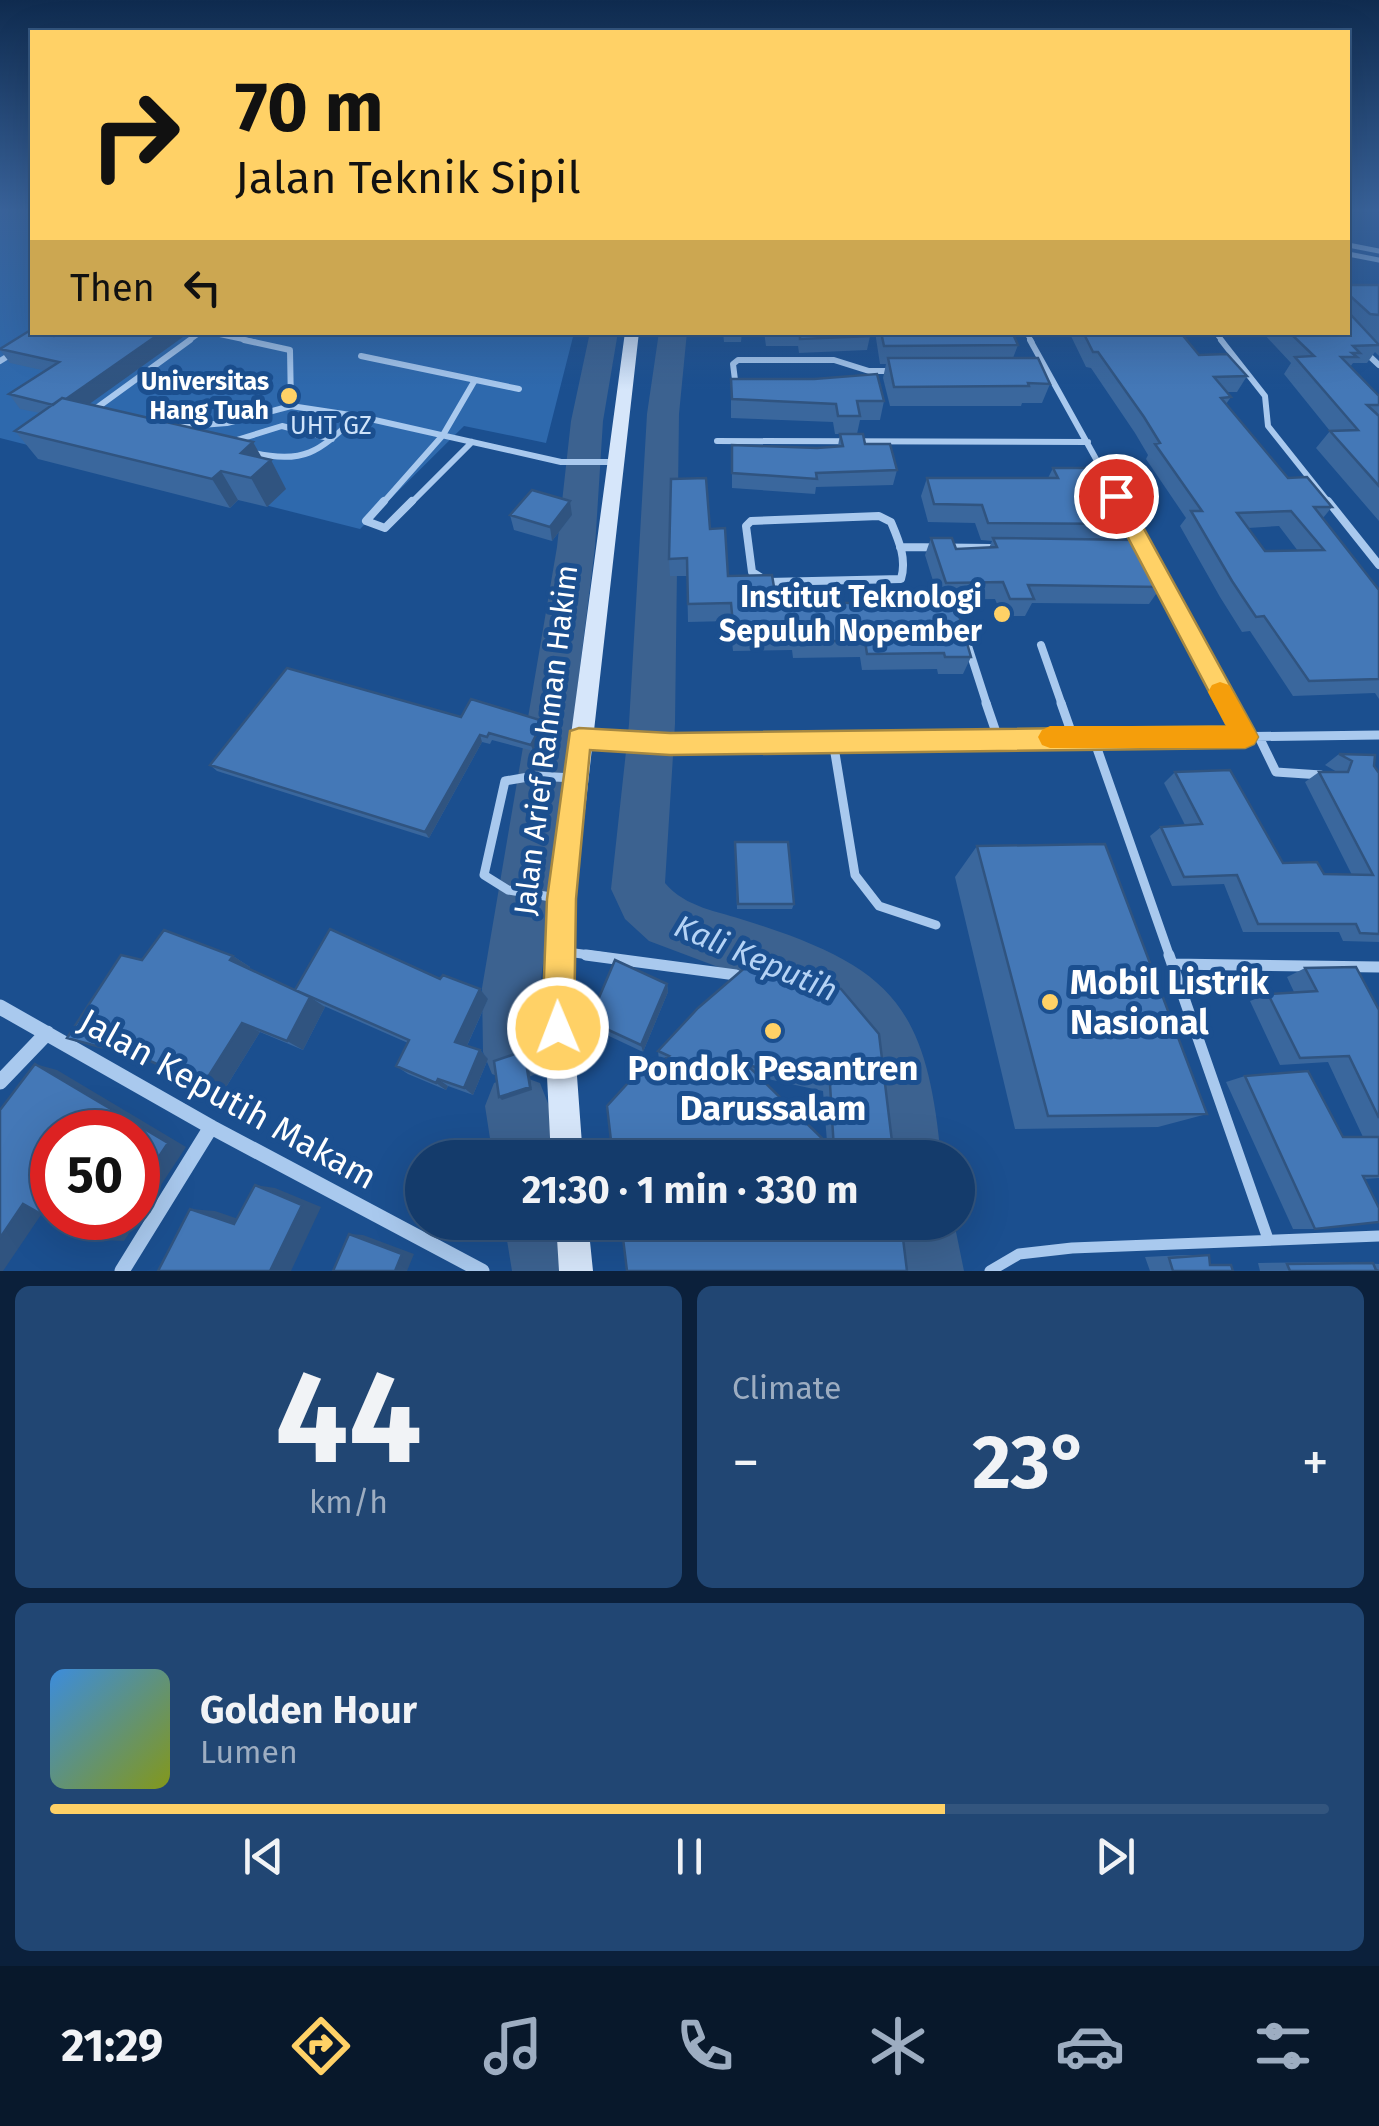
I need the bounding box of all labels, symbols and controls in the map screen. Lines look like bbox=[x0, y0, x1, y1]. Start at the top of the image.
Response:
text: 70 m bbox=[235, 66, 384, 150]
icon: right bbox=[70, 70, 200, 200]
text: Jalan Teknik Sipil bbox=[235, 151, 581, 205]
icon: left bbox=[175, 260, 230, 315]
text: Then bbox=[70, 265, 155, 311]
place label: Universitas Hang Tuah bbox=[141, 367, 269, 426]
marker: Universitas Hang Tuah bbox=[278, 385, 300, 407]
park label: UHT GZ bbox=[290, 411, 372, 441]
pin bbox=[1074, 454, 1159, 539]
icon: arrive bbox=[1089, 469, 1144, 524]
street label: Jalan Arief Rahman Hakim bbox=[507, 563, 585, 917]
place label: Institut Teknologi Sepuluh Nopember bbox=[719, 579, 983, 649]
marker: Institut Teknologi Sepuluh Nopember bbox=[991, 603, 1013, 625]
water label: Kali Keputih bbox=[669, 907, 843, 1009]
place label: Mobil Listrik Nasional bbox=[1070, 961, 1270, 1043]
position arrow bbox=[506, 976, 610, 1080]
marker: Mobil Listrik Nasional bbox=[1039, 991, 1061, 1013]
street label: Jalan Keputih Makam bbox=[72, 1000, 384, 1198]
marker: Pondok Pesantren Darussalam bbox=[762, 1020, 784, 1042]
place label: Pondok Pesantren Darussalam bbox=[628, 1047, 918, 1129]
speed limit sign: 50 bbox=[30, 1110, 160, 1240]
text: 21:30 · 1 min · 330 m bbox=[522, 1167, 858, 1213]
text: 44 bbox=[275, 1340, 422, 1496]
text: Climate bbox=[732, 1369, 841, 1407]
text: 23° bbox=[972, 1418, 1089, 1508]
text: − bbox=[732, 1430, 760, 1496]
text: + bbox=[1302, 1430, 1329, 1496]
text: km/h bbox=[309, 1483, 388, 1521]
text: Golden Hour bbox=[200, 1687, 417, 1733]
text: Lumen bbox=[200, 1733, 298, 1771]
icon: previous bbox=[236, 1829, 291, 1884]
icon: pause bbox=[662, 1829, 717, 1884]
icon: next bbox=[1088, 1829, 1143, 1884]
icon: directions bbox=[286, 2011, 356, 2081]
icon: music bbox=[478, 2011, 548, 2081]
icon: phone bbox=[670, 2011, 740, 2081]
icon: climate bbox=[863, 2011, 933, 2081]
icon: car bbox=[1055, 2011, 1125, 2081]
icon: filters bbox=[1248, 2011, 1318, 2081]
text: 21:29 bbox=[61, 2019, 163, 2073]

